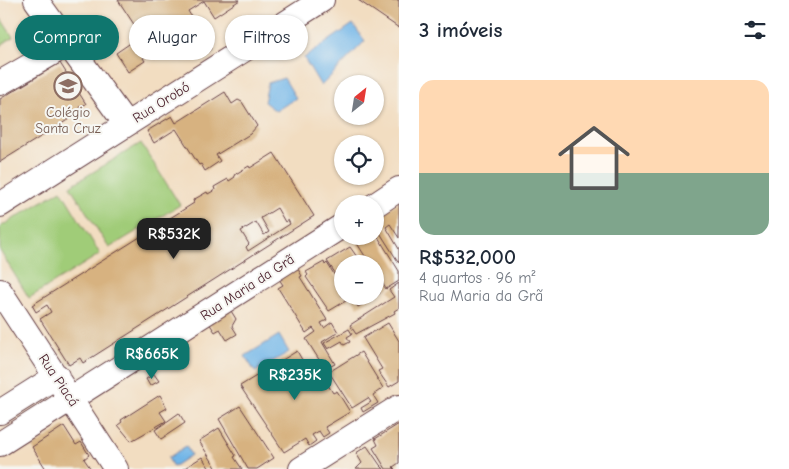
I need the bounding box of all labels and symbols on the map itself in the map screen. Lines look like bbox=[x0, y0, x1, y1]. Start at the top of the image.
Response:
school or university icon: Colégio Santa Cruz bbox=[53, 71, 83, 101]
north arrow bbox=[334, 75, 384, 125]
street label: Rua Orobó bbox=[130, 78, 193, 127]
place label: Colégio Santa Cruz bbox=[35, 104, 101, 137]
pin: R$532K bbox=[133, 218, 215, 260]
street label: Rua Maria da Grã bbox=[197, 251, 297, 324]
pin: R$665K bbox=[111, 338, 193, 380]
street label: Rua Piacá bbox=[35, 351, 82, 410]
pin: R$235K bbox=[254, 358, 336, 401]

